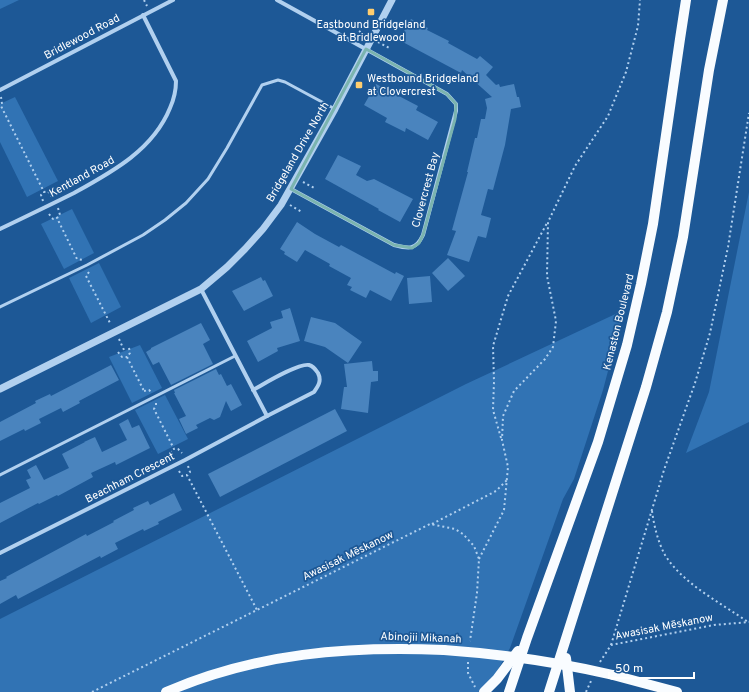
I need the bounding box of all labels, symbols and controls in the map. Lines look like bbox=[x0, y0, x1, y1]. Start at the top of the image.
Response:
marker: Eastbound Bridgeland at Bridlewood bbox=[366, 7, 376, 17]
street label: Bridlewood Road bbox=[42, 11, 122, 63]
place label: Eastbound Bridgeland at Bridlewood bbox=[316, 18, 426, 45]
place label: Westbound Bridgeland at Clovercrest bbox=[367, 72, 479, 99]
marker: Westbound Bridgeland at Clovercrest bbox=[354, 80, 364, 90]
street label: Bridgeland Drive North bbox=[264, 99, 332, 205]
street label: Clovercrest Bay bbox=[409, 150, 443, 229]
street label: Kentland Road bbox=[47, 153, 117, 201]
street label: Kenaston Boulevard bbox=[600, 272, 638, 372]
street label: Beachham Crescent bbox=[83, 449, 177, 507]
street label: Awasisak Mēskanow bbox=[300, 528, 396, 584]
street label: Awasisak Mēskanow bbox=[614, 611, 714, 643]
street label: Abinojii Mikanah bbox=[380, 630, 462, 646]
scale bar bbox=[609, 654, 694, 680]
text: 50 m bbox=[615, 661, 643, 677]

